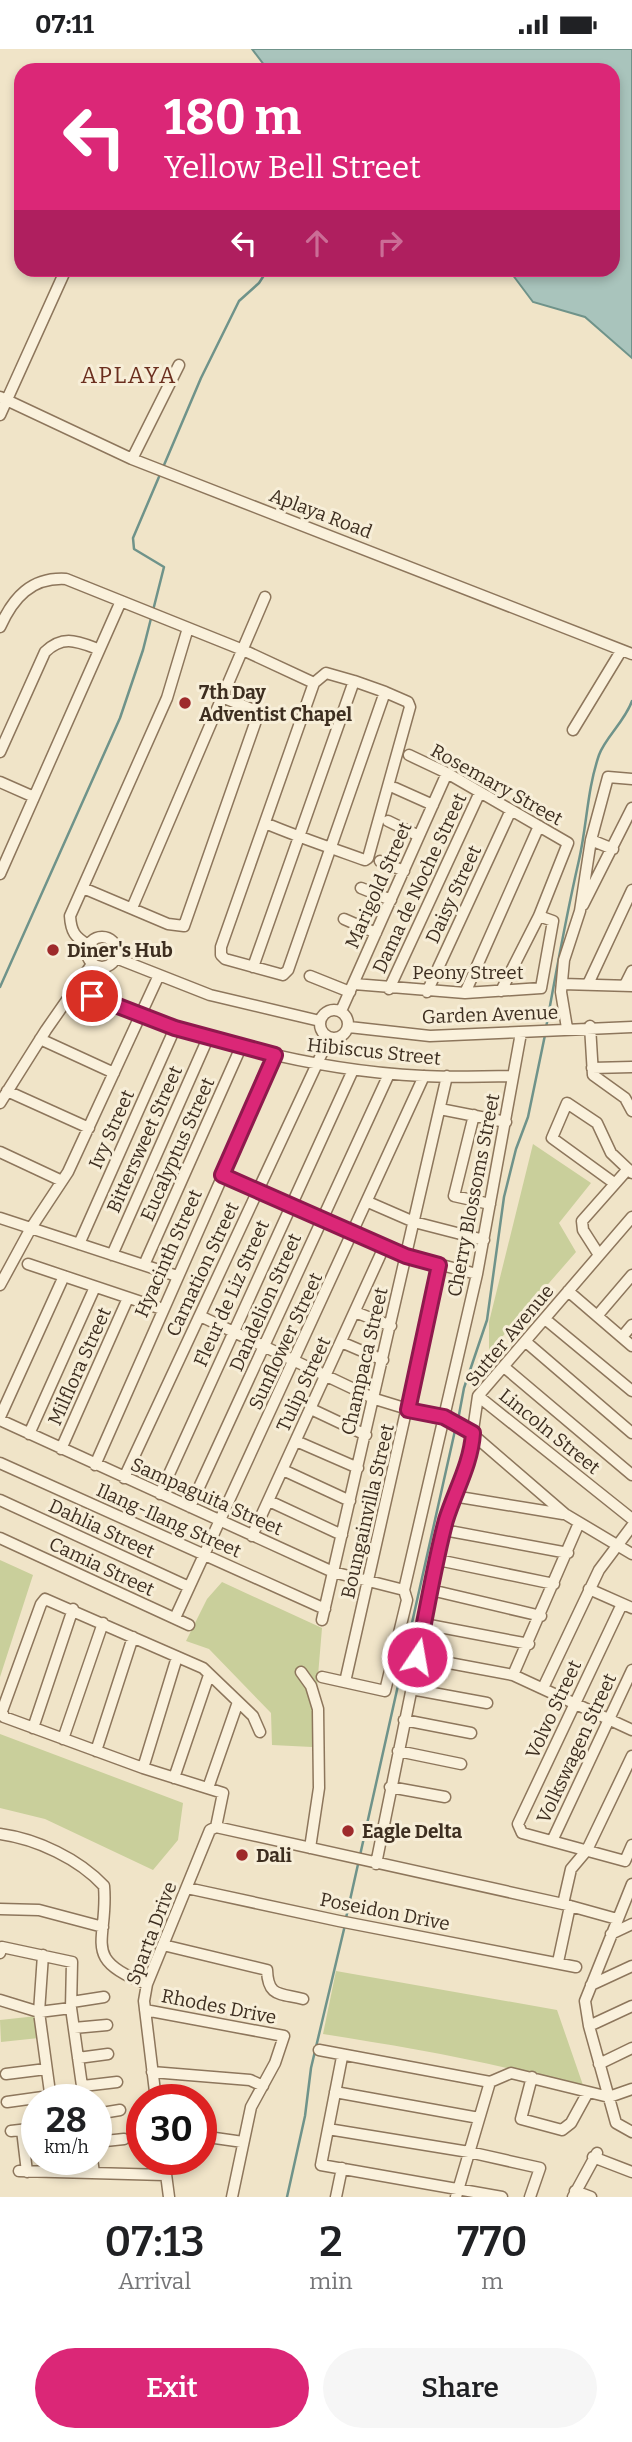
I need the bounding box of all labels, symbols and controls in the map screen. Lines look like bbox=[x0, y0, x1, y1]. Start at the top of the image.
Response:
text: 07:11 bbox=[35, 9, 94, 40]
text: 180 m bbox=[164, 88, 301, 147]
icon: left bbox=[49, 91, 140, 182]
text: Yellow Bell Street bbox=[164, 148, 421, 186]
icon: left bbox=[225, 224, 263, 262]
icon: ahead bbox=[298, 224, 336, 262]
icon: right bbox=[371, 224, 409, 262]
district label: APLAYA bbox=[81, 361, 177, 389]
street label: Aplaya Road bbox=[266, 483, 375, 544]
place label: 7th Day Adventist Chapel bbox=[199, 681, 352, 726]
marker: 7th Day Adventist Chapel bbox=[177, 695, 193, 711]
street label: Rosemary Street bbox=[427, 739, 567, 830]
street label: Dama de Noche Street bbox=[368, 789, 471, 977]
street label: Marigold Street bbox=[340, 818, 417, 952]
street label: Daisy Street bbox=[421, 841, 486, 947]
place label: Diner's Hub bbox=[67, 939, 173, 962]
marker: Diner's Hub bbox=[45, 942, 61, 958]
street label: Peony Street bbox=[412, 961, 524, 984]
pin bbox=[62, 966, 122, 1026]
icon: arrive bbox=[73, 977, 111, 1015]
street label: Garden Avenue bbox=[421, 1001, 559, 1028]
street label: Hibiscus Street bbox=[306, 1033, 442, 1070]
street label: Bittersweet Street bbox=[102, 1062, 187, 1216]
street label: Eucalyptus Street bbox=[135, 1074, 219, 1225]
street label: Ivy Street bbox=[84, 1086, 139, 1172]
street label: Cherry Blossoms Street bbox=[442, 1091, 505, 1299]
street label: Hyacinth Street bbox=[130, 1185, 207, 1321]
street label: Carnation Street bbox=[161, 1198, 244, 1340]
street label: Fleur de Liz Street bbox=[189, 1216, 274, 1370]
street label: Dandelion Street bbox=[225, 1229, 306, 1375]
street label: Sunflower Street bbox=[244, 1269, 327, 1413]
street label: Sutter Avenue bbox=[460, 1280, 559, 1391]
street label: Champaca Street bbox=[336, 1285, 393, 1437]
street label: Milflora Street bbox=[43, 1303, 116, 1429]
street label: Tulip Street bbox=[271, 1333, 336, 1435]
street label: Lincoln Street bbox=[495, 1384, 605, 1479]
street label: Boungainvilla Street bbox=[336, 1421, 399, 1601]
street label: Sampaguita Street bbox=[127, 1453, 286, 1540]
street label: Ilang-Ilang Street bbox=[93, 1478, 245, 1563]
street label: Dahlia Street bbox=[45, 1494, 158, 1563]
street label: Camia Street bbox=[45, 1532, 158, 1601]
position arrow bbox=[380, 1620, 454, 1694]
street label: Volvo Street bbox=[521, 1656, 586, 1762]
street label: Volkswagen Street bbox=[532, 1670, 621, 1827]
place label: Eagle Delta bbox=[362, 1820, 463, 1843]
marker: Eagle Delta bbox=[340, 1823, 356, 1839]
place label: Dali bbox=[256, 1844, 292, 1867]
marker: Dali bbox=[234, 1847, 250, 1863]
street label: Sparta Drive bbox=[121, 1878, 182, 1988]
street label: Poseidon Drive bbox=[318, 1888, 452, 1935]
street label: Rhodes Drive bbox=[159, 1984, 278, 2029]
speed limit sign: 30 bbox=[126, 2084, 217, 2175]
text: 28 bbox=[46, 2099, 87, 2141]
text: km/h bbox=[44, 2136, 89, 2158]
text: 07:13 bbox=[104, 2217, 205, 2267]
text: 2 bbox=[319, 2217, 343, 2267]
text: 770 bbox=[457, 2217, 527, 2267]
text: Arrival bbox=[118, 2267, 191, 2295]
text: min bbox=[309, 2267, 353, 2295]
text: m bbox=[481, 2267, 503, 2295]
button: Exit bbox=[35, 2348, 309, 2428]
button: Share bbox=[323, 2348, 597, 2428]

